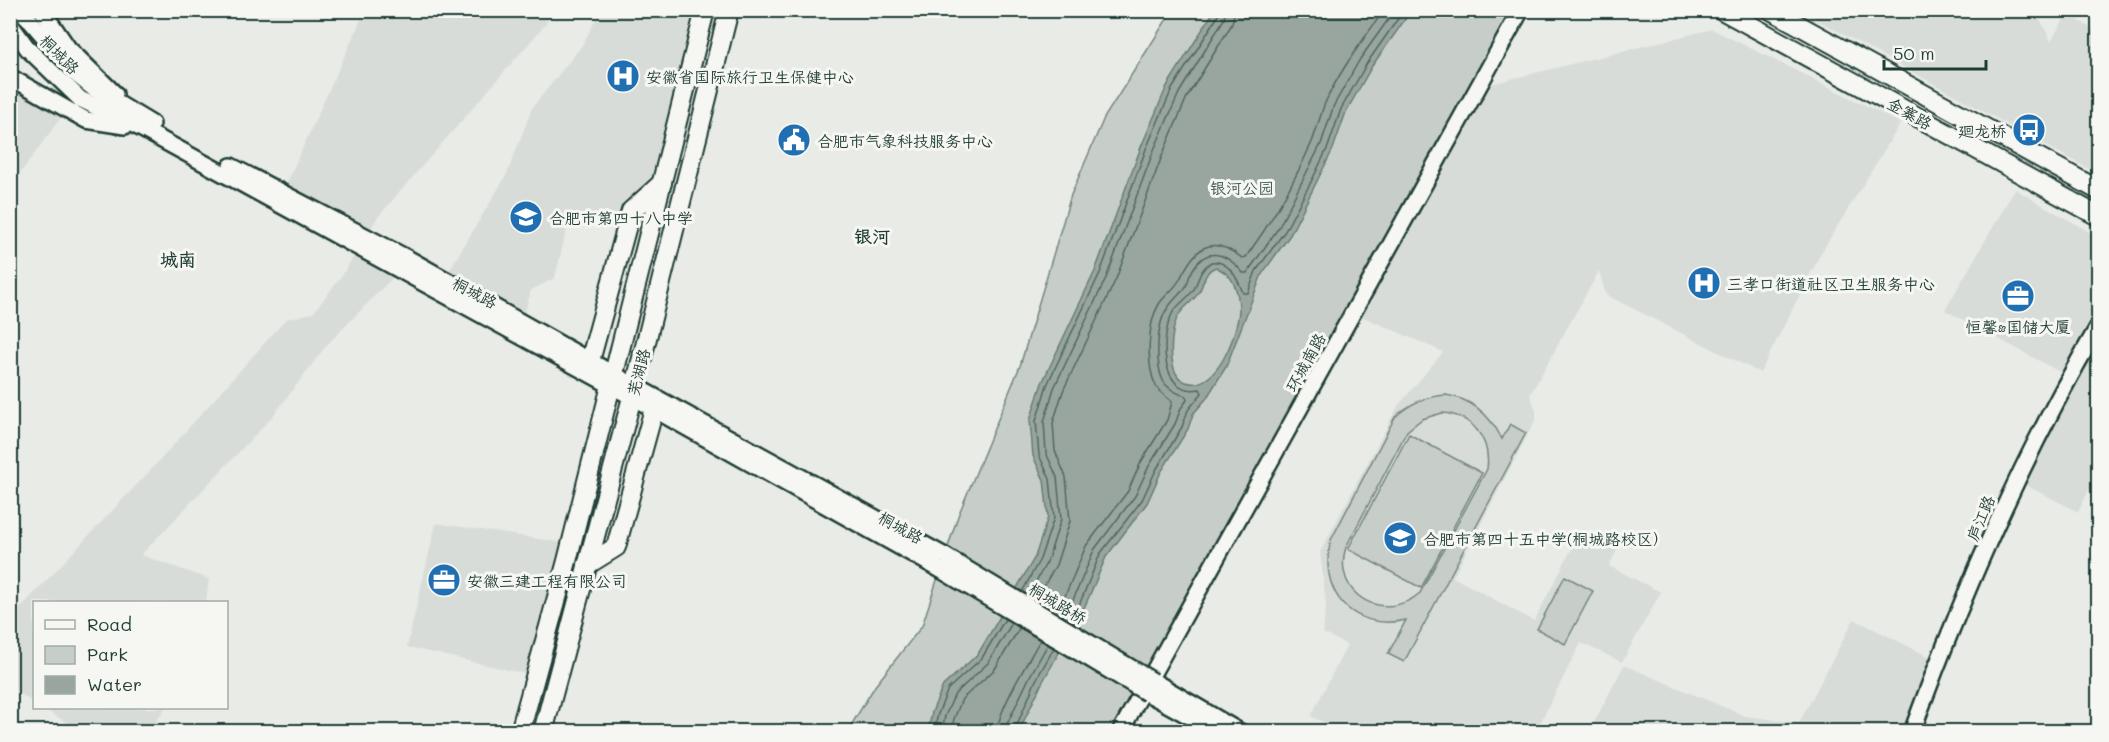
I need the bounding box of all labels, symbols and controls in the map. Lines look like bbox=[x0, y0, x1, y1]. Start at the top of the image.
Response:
street label: 桐城路 bbox=[36, 30, 84, 78]
scale bar bbox=[1884, 33, 1986, 71]
text: 50 m bbox=[1893, 41, 1935, 65]
hospital icon: 安徽省国际旅行卫生保健中心 bbox=[605, 58, 641, 94]
place label: 安徽省国际旅行卫生保健中心 bbox=[646, 66, 854, 87]
street label: 金寨路 bbox=[1884, 92, 1936, 134]
bus stop icon: 廻龙桥 bbox=[2011, 112, 2047, 148]
place label: 廻龙桥 bbox=[1958, 120, 2006, 141]
public building icon: 合肥市气象科技服务中心 bbox=[776, 122, 812, 158]
place label: 合肥市气象科技服务中心 bbox=[817, 130, 993, 151]
park label: 银河公园 bbox=[1210, 177, 1274, 198]
school or university icon: 合肥市第四十八中学 bbox=[508, 199, 544, 235]
place label: 合肥市第四十八中学 bbox=[549, 207, 693, 228]
district label: 银河 bbox=[854, 224, 890, 248]
district label: 城南 bbox=[160, 247, 196, 271]
hospital icon: 三孝口街道社区卫生服务中心 bbox=[1686, 265, 1722, 301]
street label: 桐城路 bbox=[449, 271, 501, 313]
place label: 三孝口街道社区卫生服务中心 bbox=[1727, 273, 1935, 294]
office icon: 恒馨•国储大厦 bbox=[2000, 278, 2036, 314]
place label: 恒馨•国储大厦 bbox=[1965, 316, 2071, 337]
street label: 环城南路 bbox=[1280, 329, 1330, 395]
street label: 芜湖路 bbox=[622, 346, 654, 398]
street label: 庐江路 bbox=[1961, 492, 1999, 544]
street label: 桐城路 bbox=[875, 506, 927, 548]
school or university icon: 合肥市第四十五中学(桐城路校区） bbox=[1382, 520, 1418, 556]
place label: 合肥市第四十五中学(桐城路校区） bbox=[1423, 528, 1668, 549]
office icon: 安徽三建工程有限公司 bbox=[426, 562, 462, 598]
place label: 安徽三建工程有限公司 bbox=[467, 570, 627, 591]
street label: 桐城路桥 bbox=[1025, 578, 1091, 628]
legend bbox=[33, 601, 228, 709]
text: Road bbox=[87, 612, 132, 636]
text: Park bbox=[87, 642, 128, 666]
text: Water bbox=[87, 672, 142, 696]

